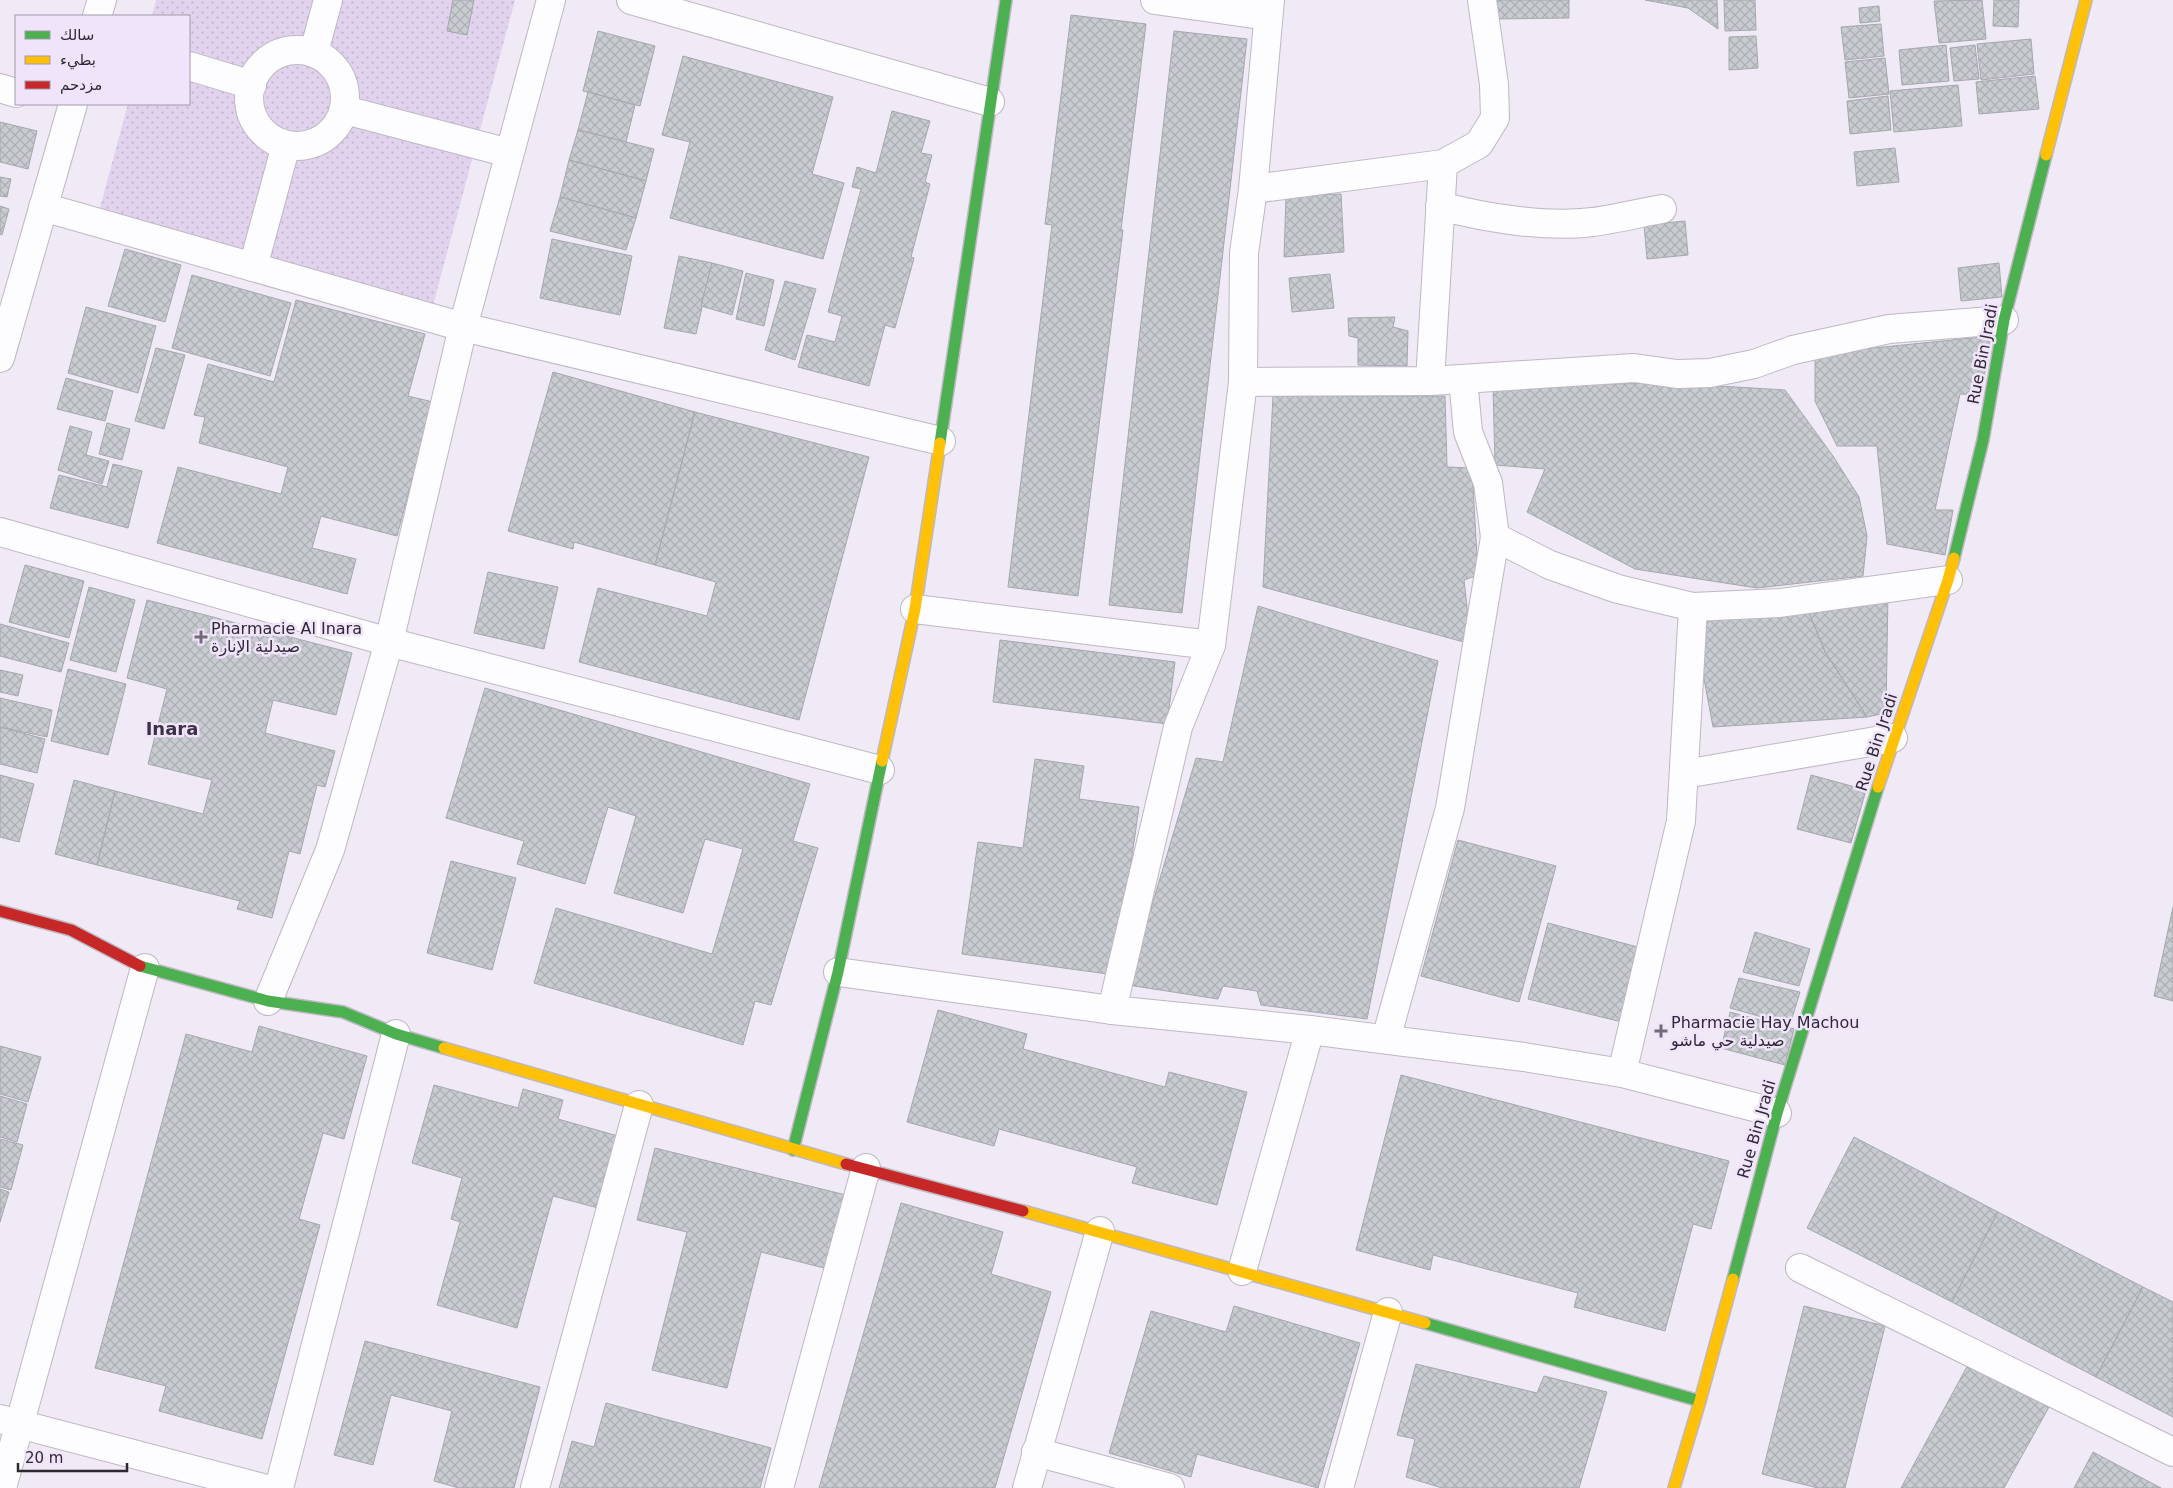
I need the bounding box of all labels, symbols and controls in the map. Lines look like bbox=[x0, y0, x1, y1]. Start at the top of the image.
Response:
legend bbox=[15, 15, 190, 105]
text: سالك bbox=[60, 26, 94, 44]
text: بطيء bbox=[60, 51, 96, 70]
text: مزدحم bbox=[60, 76, 102, 94]
street label: Rue Bin Jradi bbox=[1963, 302, 2002, 406]
place label: Pharmacie Al Inara صيدلية الإنارة bbox=[211, 619, 362, 657]
marker: Pharmacie Al Inara صيدلية الإنارة bbox=[195, 631, 207, 643]
street label: Rue Bin Jradi bbox=[1852, 691, 1901, 794]
district label: Inara bbox=[146, 718, 198, 739]
place label: Pharmacie Hay Machou صيدلية حي ماشو bbox=[1670, 1013, 1859, 1051]
marker: Pharmacie Hay Machou صيدلية حي ماشو bbox=[1655, 1025, 1667, 1037]
street label: Rue Bin Jradi bbox=[1733, 1078, 1780, 1181]
scale bar bbox=[18, 1440, 126, 1472]
text: 20 m bbox=[25, 1449, 63, 1467]

